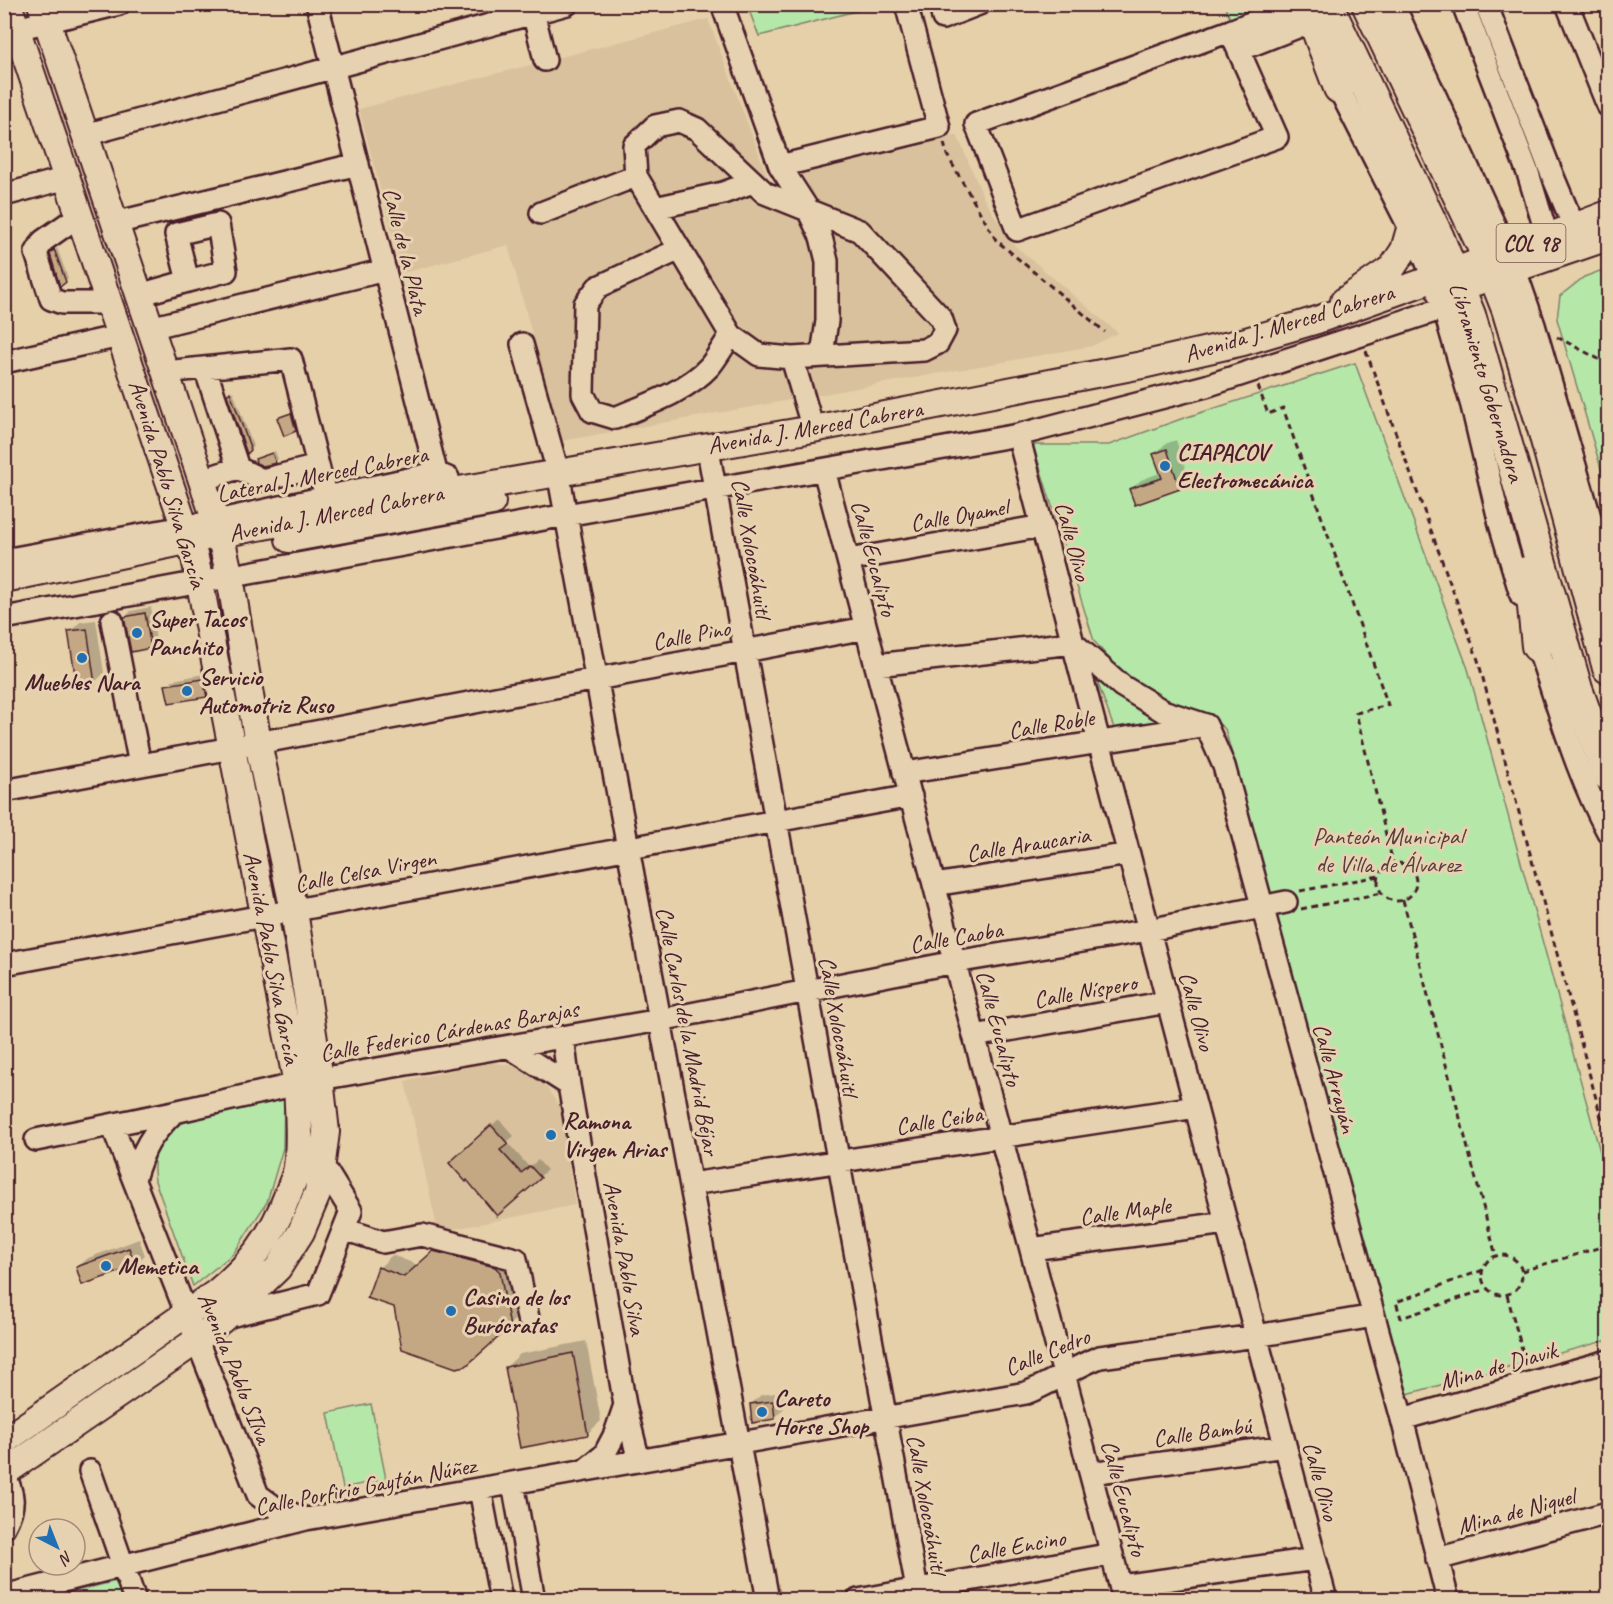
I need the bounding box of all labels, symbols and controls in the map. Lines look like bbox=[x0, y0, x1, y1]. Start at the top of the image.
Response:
street label: Calle de la Plata bbox=[376, 185, 437, 320]
road number: COL 98 bbox=[1496, 224, 1565, 262]
street label: Avenida J. Merced Cabrera bbox=[1181, 276, 1399, 369]
street label: Libramiento Gobernadora bbox=[1442, 279, 1532, 487]
street label: Avenida Pablo Silva García bbox=[122, 376, 214, 593]
street label: Avenida J. Merced Cabrera bbox=[705, 393, 926, 461]
place label: CIAPACOV Electromecánica bbox=[1177, 437, 1315, 495]
street label: Lateral J. Merced Cabrera bbox=[214, 439, 431, 509]
marker: CIAPACOV Electromecánica bbox=[1158, 459, 1172, 473]
street label: Calle Xolocoáhuitl bbox=[725, 476, 780, 624]
street label: Avenida J. Merced Cabrera bbox=[226, 477, 447, 548]
street label: Calle Oyamel bbox=[908, 491, 1014, 538]
street label: Calle Eucalipto bbox=[844, 497, 904, 621]
street label: Calle Olivo bbox=[1048, 498, 1098, 585]
place label: Super Tacos Panchito bbox=[149, 604, 248, 662]
street label: Calle Pino bbox=[650, 612, 734, 657]
marker: Super Tacos Panchito bbox=[130, 626, 144, 640]
marker: Muebles Nara bbox=[75, 651, 89, 665]
place label: Servicio Automotriz Ruso bbox=[199, 662, 336, 720]
place label: Muebles Nara bbox=[24, 667, 142, 697]
marker: Servicio Automotriz Ruso bbox=[180, 684, 194, 698]
street label: Calle Roble bbox=[1006, 702, 1098, 746]
street label: Calle Araucaria bbox=[964, 819, 1093, 869]
park label: Panteón Municipal de Villa de Álvarez bbox=[1313, 821, 1467, 879]
street label: Calle Celsa Virgen bbox=[292, 842, 439, 899]
street label: Avenida Pablo Silva García bbox=[237, 849, 308, 1068]
street label: Calle Carlos de la Madrid Béjar bbox=[649, 904, 727, 1160]
street label: Calle Caoba bbox=[907, 914, 1006, 960]
street label: Calle Xolocoáhuitl bbox=[812, 954, 867, 1102]
street label: Calle Eucalipto bbox=[969, 967, 1029, 1091]
street label: Calle Níspero bbox=[1031, 967, 1141, 1015]
street label: Calle Olivo bbox=[1172, 968, 1222, 1055]
street label: Calle Federico Cárdenas Barajas bbox=[317, 993, 583, 1069]
street label: Calle Arrayán bbox=[1306, 1020, 1364, 1137]
street label: Calle Ceiba bbox=[893, 1098, 986, 1142]
place label: Ramona Virgen Arias bbox=[563, 1106, 669, 1164]
marker: Ramona Virgen Arias bbox=[544, 1128, 558, 1142]
street label: Avenida Pablo Silva bbox=[597, 1179, 654, 1339]
street label: Calle Maple bbox=[1078, 1189, 1175, 1232]
place label: Memetica bbox=[118, 1251, 200, 1281]
marker: Memetica bbox=[99, 1259, 113, 1273]
place label: Casino de los Burócratas bbox=[463, 1282, 571, 1340]
street label: Avenida Pablo SIlva bbox=[191, 1288, 280, 1450]
marker: Casino de los Burócratas bbox=[444, 1304, 458, 1318]
street label: Calle Cedro bbox=[1000, 1321, 1096, 1383]
street label: Mina de Diavik bbox=[1436, 1334, 1562, 1397]
place label: Careto Horse Shop bbox=[774, 1383, 870, 1441]
marker: Careto Horse Shop bbox=[755, 1405, 769, 1419]
street label: Calle Bambú bbox=[1151, 1410, 1255, 1454]
street label: Calle Xolocoáhuitl bbox=[900, 1432, 955, 1580]
street label: Calle Eucalipto bbox=[1094, 1437, 1154, 1561]
street label: Calle Olivo bbox=[1296, 1438, 1346, 1525]
street label: Calle Porfirio Gaytán Núñez bbox=[252, 1449, 480, 1522]
street label: Mina de Niquel bbox=[1454, 1480, 1582, 1541]
north arrow bbox=[27, 1517, 87, 1577]
street label: Calle Encino bbox=[964, 1522, 1069, 1569]
text: N bbox=[54, 1547, 77, 1570]

